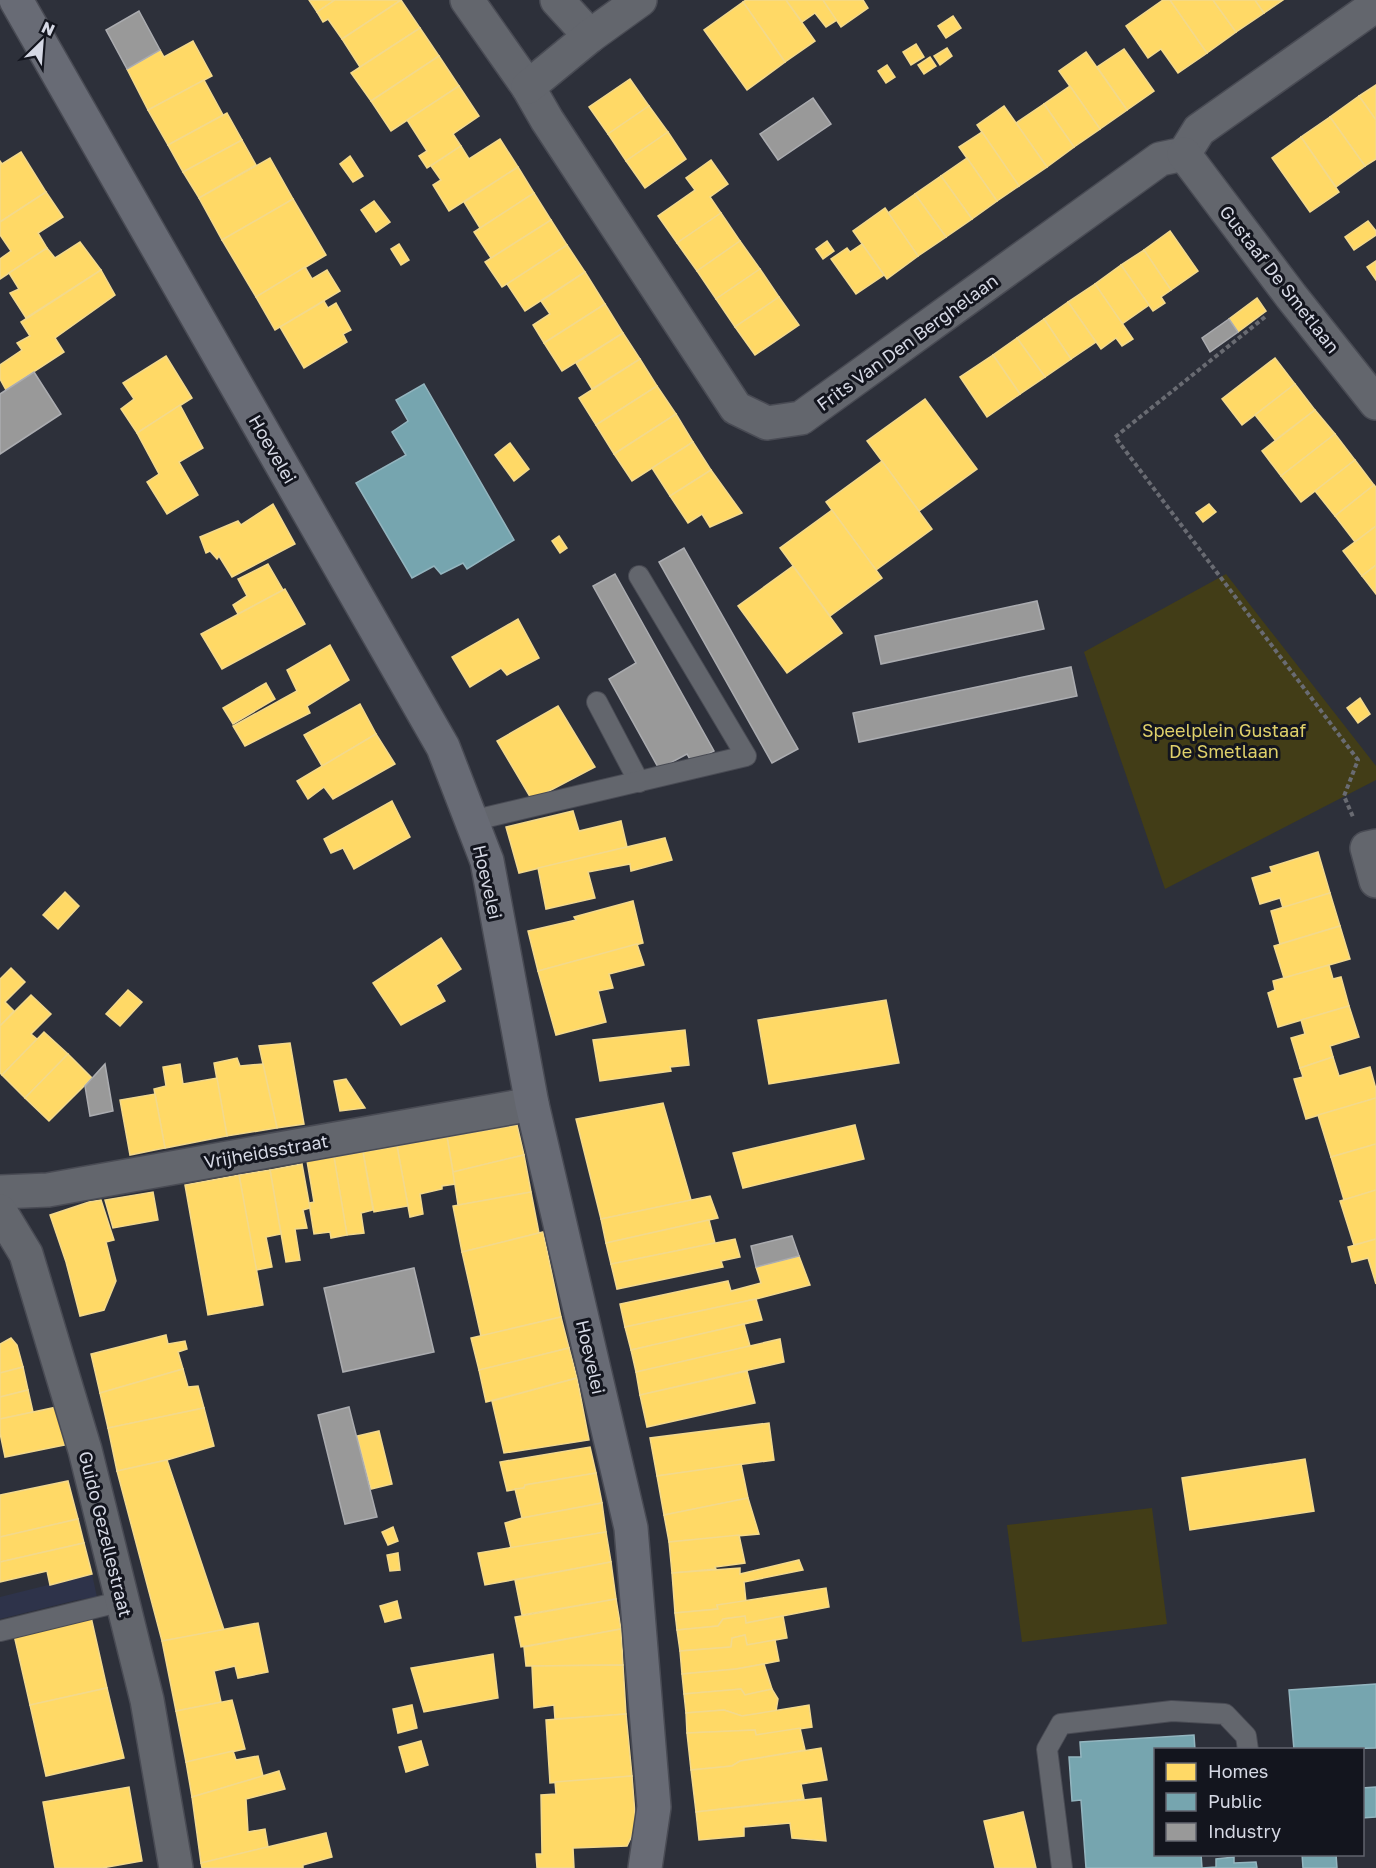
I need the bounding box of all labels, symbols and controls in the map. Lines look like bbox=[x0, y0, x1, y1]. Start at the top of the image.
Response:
north arrow bbox=[12, 12, 72, 72]
text: N bbox=[39, 17, 58, 40]
street label: Gustaaf De Smetlaan bbox=[1215, 201, 1345, 357]
street label: Frits Van Den Berghelaan bbox=[812, 269, 1002, 415]
street label: Hoevelei bbox=[245, 411, 301, 487]
park label: Speelplein Gustaaf De Smetlaan bbox=[1142, 719, 1306, 762]
street label: Hoevelei bbox=[469, 843, 507, 921]
street label: Vrijheidsstraat bbox=[202, 1129, 330, 1173]
street label: Hoevelei bbox=[572, 1318, 610, 1396]
street label: Guido Gezellestraat bbox=[75, 1449, 137, 1619]
legend bbox=[1154, 1748, 1364, 1856]
text: Homes bbox=[1208, 1760, 1268, 1782]
text: Public bbox=[1208, 1790, 1262, 1812]
text: Industry bbox=[1208, 1820, 1281, 1842]

